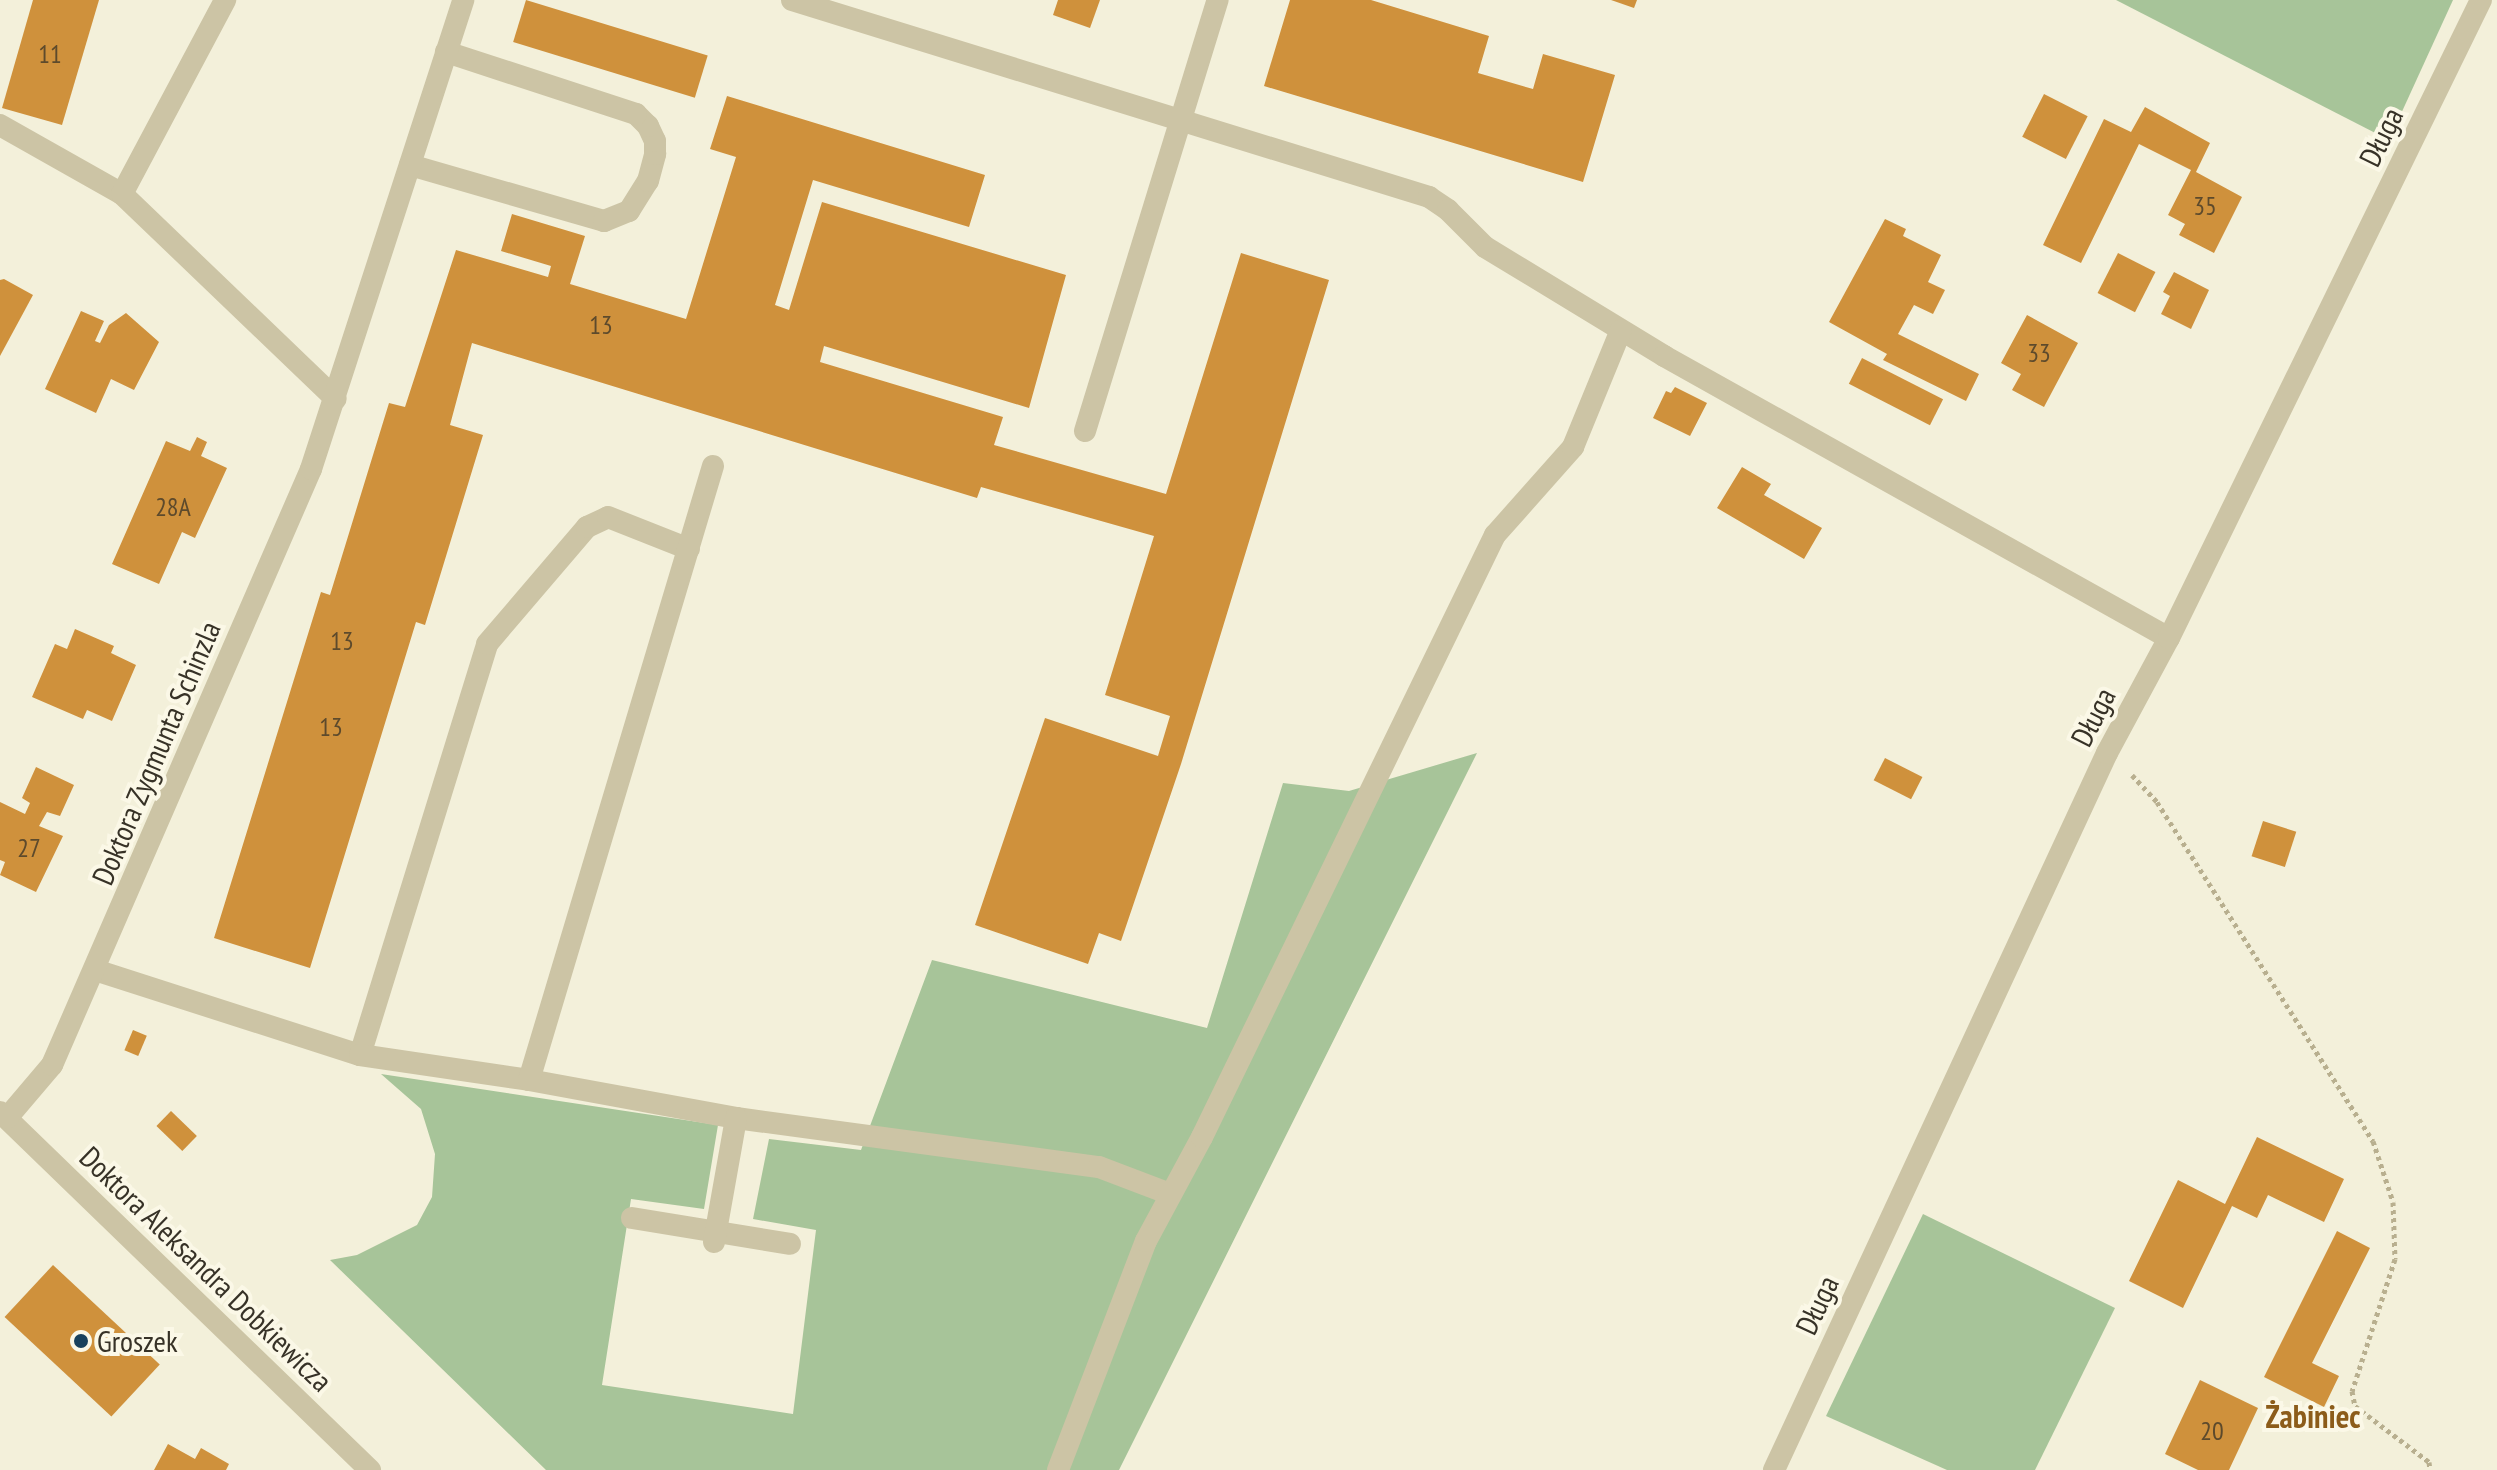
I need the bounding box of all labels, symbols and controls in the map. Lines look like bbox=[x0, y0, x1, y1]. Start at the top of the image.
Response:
house number: 11 bbox=[38, 38, 62, 70]
street label: Długa bbox=[2352, 102, 2410, 172]
house number: 35 bbox=[2193, 190, 2217, 222]
house number: 13 bbox=[589, 309, 613, 341]
house number: 33 bbox=[2027, 337, 2051, 369]
house number: 28A bbox=[155, 491, 191, 523]
street label: Doktora Zygmunta Schinzla bbox=[84, 616, 228, 890]
house number: 13 bbox=[330, 625, 354, 657]
street label: Długa bbox=[2063, 682, 2123, 752]
house number: 13 bbox=[319, 711, 343, 743]
house number: 27 bbox=[17, 832, 41, 864]
street label: Doktora Aleksandra Dobkiewicza bbox=[72, 1139, 340, 1399]
street label: Długa bbox=[1788, 1270, 1846, 1340]
place label: Groszek bbox=[97, 1323, 178, 1359]
marker: Groszek bbox=[72, 1332, 90, 1350]
district label: Żabiniec bbox=[2265, 1397, 2361, 1435]
house number: 20 bbox=[2200, 1415, 2224, 1447]

